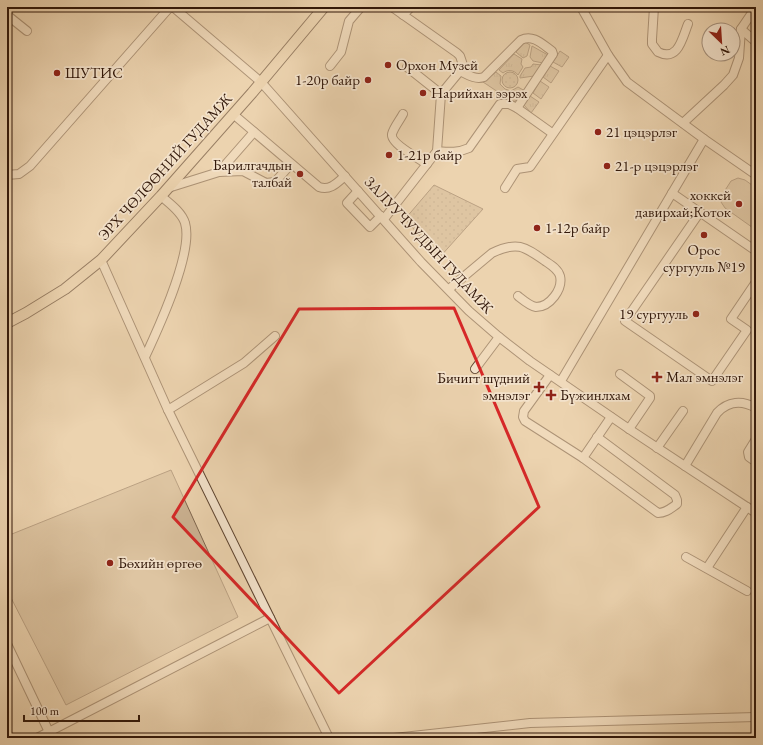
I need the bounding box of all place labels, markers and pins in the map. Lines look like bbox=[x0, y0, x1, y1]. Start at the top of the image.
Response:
place label: Орхон Myзей bbox=[396, 55, 478, 74]
marker: Орхон Myзей bbox=[383, 60, 393, 70]
place label: ШУТИС bbox=[65, 63, 123, 82]
marker: ШУТИС bbox=[52, 68, 62, 78]
place label: 1-20р байр bbox=[295, 70, 360, 89]
marker: 1-20р байр bbox=[363, 75, 373, 85]
place label: Нарийхан ээрэх bbox=[431, 83, 528, 102]
marker: Нарийхан ээрэх bbox=[418, 88, 428, 98]
place label: 21 цэцэрлэг bbox=[606, 122, 678, 141]
marker: 21 цэцэрлэг bbox=[593, 127, 603, 137]
place label: 1-21р байр bbox=[397, 145, 462, 164]
marker: 1-21р байр bbox=[384, 150, 394, 160]
place label: Барилгачдын талбай bbox=[213, 155, 292, 191]
place label: 21-р цэцэрлэг bbox=[615, 156, 699, 175]
marker: 21-р цэцэрлэг bbox=[602, 161, 612, 171]
marker: Барилгачдын талбай bbox=[295, 169, 305, 179]
place label: хоккей давирхай;Коток bbox=[635, 185, 731, 221]
marker: хоккей давирхай;Коток bbox=[734, 199, 744, 209]
place label: 1-12р байр bbox=[545, 218, 610, 237]
marker: 1-12р байр bbox=[532, 223, 542, 233]
marker: Орос сургууль №19 bbox=[699, 230, 709, 240]
place label: Орос сургууль №19 bbox=[663, 240, 745, 276]
place label: 19 сургууль bbox=[619, 304, 688, 323]
marker: 19 сургууль bbox=[691, 309, 701, 319]
place label: Мал эмнэлэг bbox=[666, 367, 744, 386]
place label: Бичигт шүдний эмнэлэг bbox=[437, 368, 531, 404]
marker: Мал эмнэлэг bbox=[651, 371, 663, 383]
marker: Бичигт шүдний эмнэлэг bbox=[533, 381, 545, 393]
place label: Бүжинлхам bbox=[560, 385, 631, 404]
marker: Бүжинлхам bbox=[545, 389, 557, 401]
place label: Бөхийн өргөө bbox=[118, 553, 202, 572]
marker: Бөхийн өргөө bbox=[105, 558, 115, 568]

